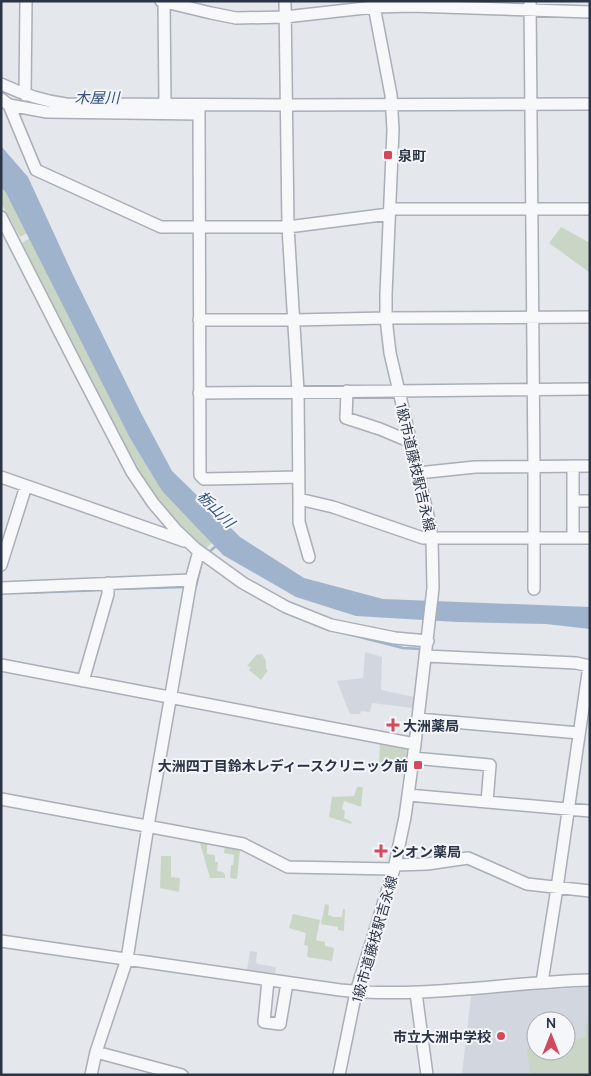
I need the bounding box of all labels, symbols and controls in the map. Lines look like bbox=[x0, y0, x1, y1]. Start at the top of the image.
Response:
water label: 木屋川 bbox=[74, 87, 121, 108]
place label: 泉町 bbox=[398, 146, 426, 165]
marker: 泉町 bbox=[382, 149, 394, 161]
street label: 1級市道藤枝駅吉永線 bbox=[392, 401, 440, 533]
water label: 栃山川 bbox=[193, 486, 241, 534]
place label: 大洲薬局 bbox=[403, 716, 459, 735]
marker: 大洲薬局 bbox=[387, 719, 399, 731]
place label: 大洲四丁目鈴木レディースクリニック前 bbox=[158, 756, 408, 775]
marker: 大洲四丁目鈴木レディースクリニック前 bbox=[412, 759, 424, 771]
place label: シオン薬局 bbox=[391, 842, 461, 861]
marker: シオン薬局 bbox=[375, 845, 387, 857]
street label: 1級市道藤枝駅吉永線 bbox=[347, 873, 401, 1005]
north arrow bbox=[526, 1011, 576, 1061]
text: N bbox=[546, 1013, 556, 1032]
place label: 市立大洲中学校 bbox=[393, 1027, 491, 1046]
marker: 市立大洲中学校 bbox=[495, 1030, 507, 1042]

